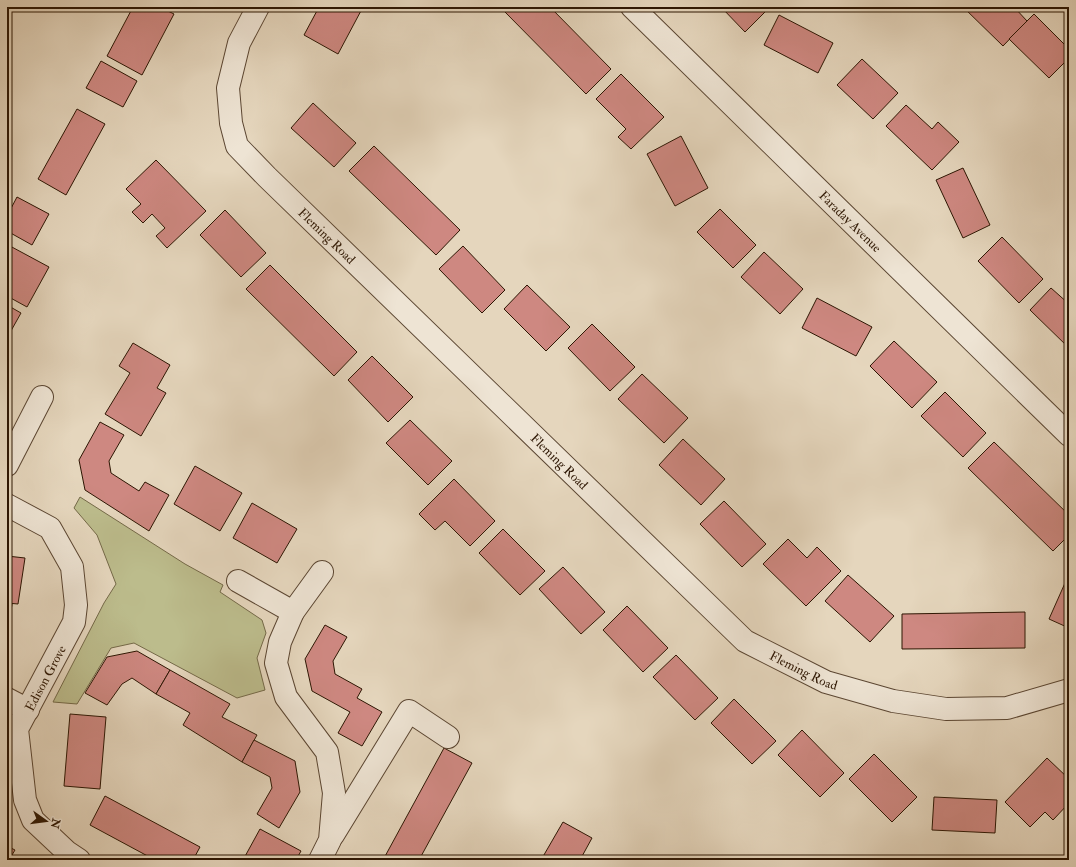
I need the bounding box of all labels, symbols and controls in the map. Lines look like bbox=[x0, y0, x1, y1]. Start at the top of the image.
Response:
street label: Faraday Avenue bbox=[815, 188, 885, 256]
street label: Fleming Road bbox=[295, 205, 359, 268]
street label: Fleming Road bbox=[527, 430, 591, 494]
street label: Edison Grove bbox=[22, 642, 70, 714]
street label: Fleming Road bbox=[767, 648, 840, 694]
north arrow bbox=[26, 801, 66, 841]
text: N bbox=[47, 816, 63, 831]

